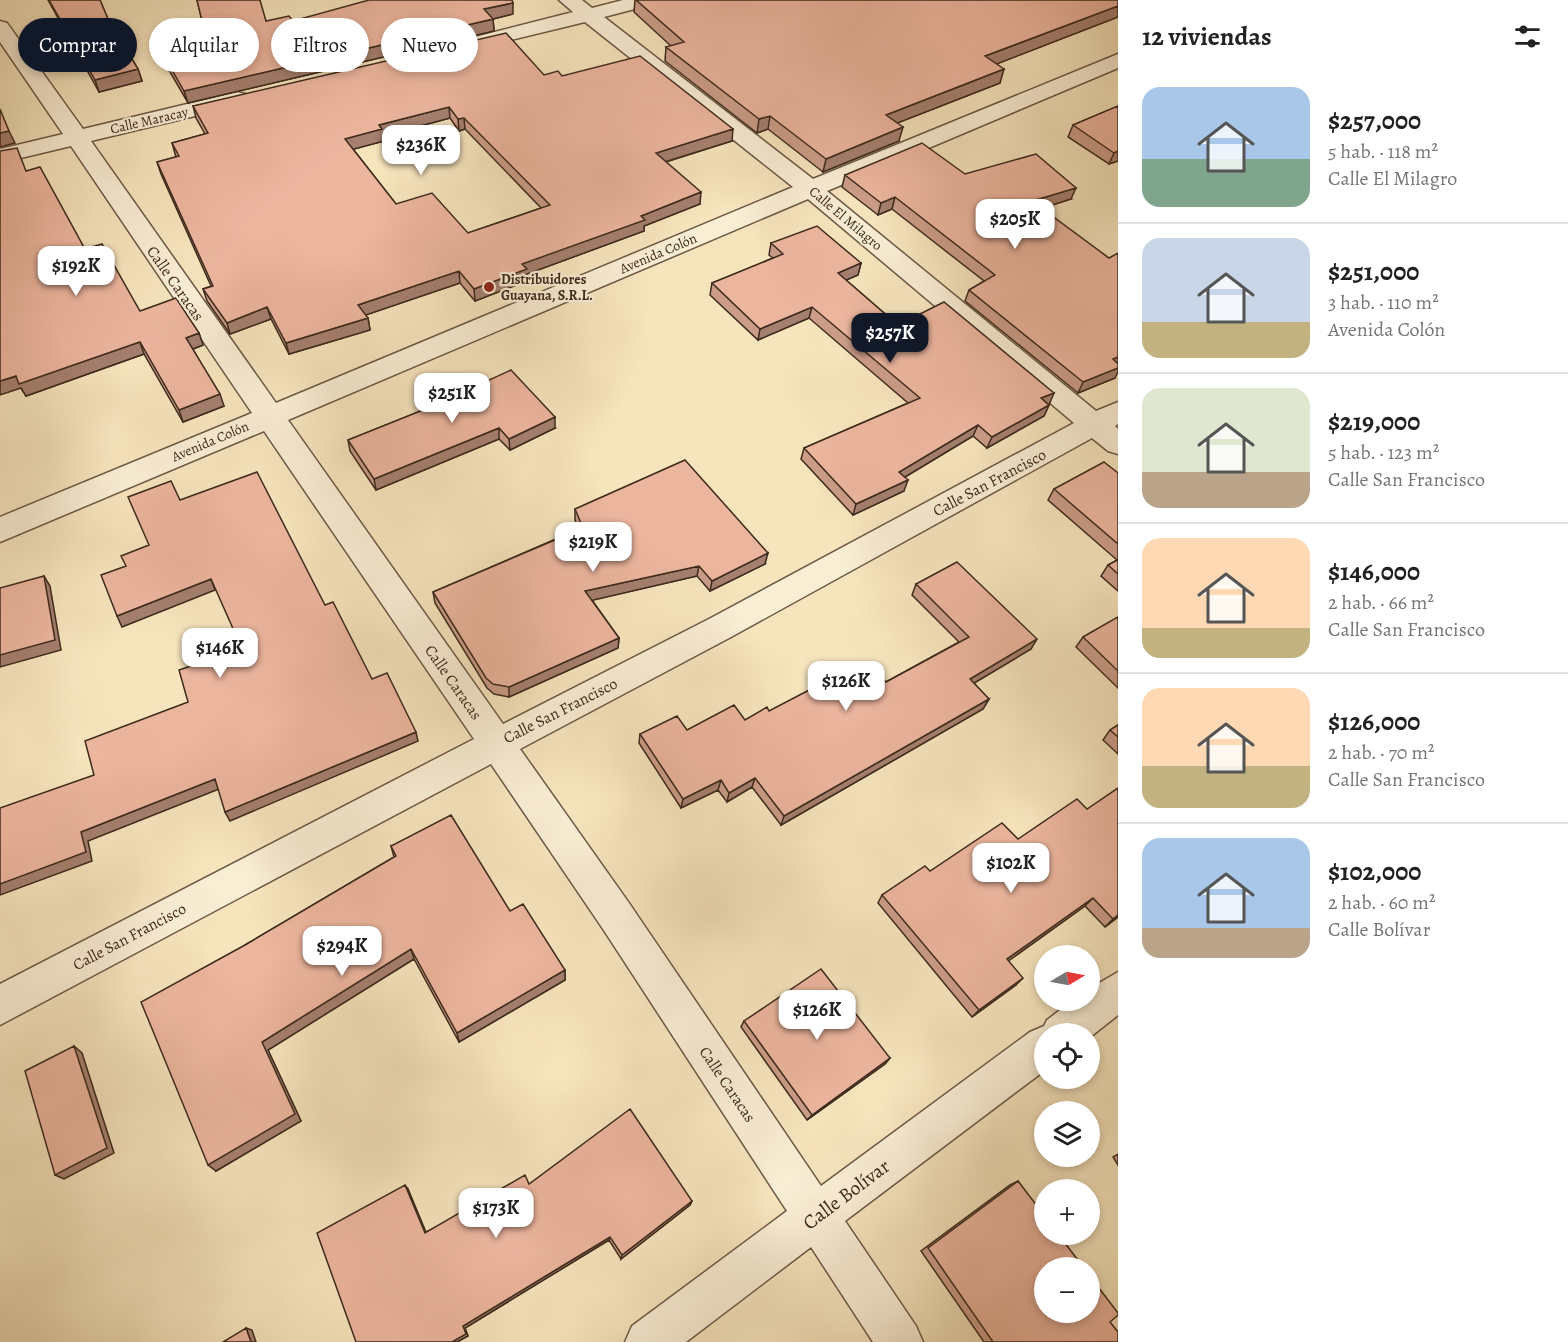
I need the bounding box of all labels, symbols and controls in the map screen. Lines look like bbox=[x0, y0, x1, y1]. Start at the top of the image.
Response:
chip: Comprar bbox=[18, 18, 137, 72]
chip: Alquilar bbox=[149, 18, 259, 72]
chip: Filtros bbox=[271, 18, 369, 72]
chip: Nuevo bbox=[381, 18, 478, 72]
text: 12 viviendas bbox=[1142, 19, 1272, 54]
icon: filters bbox=[1511, 20, 1544, 53]
street label: Calle Maracay bbox=[108, 102, 191, 139]
text: $257,000 bbox=[1328, 103, 1421, 138]
icon: home bbox=[1190, 111, 1262, 183]
pin: $236K bbox=[379, 125, 463, 176]
text: $236K bbox=[396, 131, 446, 158]
text: 5 hab. · 118 m² bbox=[1328, 138, 1438, 165]
text: Calle El Milagro bbox=[1328, 165, 1457, 192]
street label: Calle El Milagro bbox=[805, 182, 886, 255]
pin: $205K bbox=[973, 199, 1057, 250]
text: $205K bbox=[990, 205, 1040, 232]
street label: Avenida Colón bbox=[616, 229, 700, 279]
street label: Calle Caracas bbox=[141, 242, 209, 326]
pin: $192K bbox=[34, 246, 118, 297]
text: $192K bbox=[52, 252, 100, 279]
text: $251,000 bbox=[1328, 254, 1419, 289]
icon: home bbox=[1190, 262, 1262, 334]
place label: Distribuidores Guayana, S.R.L. bbox=[501, 270, 593, 305]
marker: Distribuidores Guayana, S.R.L. bbox=[482, 280, 496, 294]
text: 3 hab. · 110 m² bbox=[1328, 289, 1439, 316]
pin: $257K bbox=[848, 313, 932, 364]
text: Avenida Colón bbox=[1328, 316, 1445, 343]
text: $257K bbox=[865, 319, 915, 346]
pin: $251K bbox=[410, 373, 494, 424]
text: $251K bbox=[428, 379, 476, 406]
text: $219,000 bbox=[1328, 404, 1420, 439]
icon: home bbox=[1190, 412, 1262, 484]
street label: Avenida Colón bbox=[168, 417, 252, 467]
text: 5 hab. · 123 m² bbox=[1328, 439, 1439, 466]
street label: Calle San Francisco bbox=[929, 444, 1050, 522]
text: Calle San Francisco bbox=[1328, 466, 1485, 493]
pin: $219K bbox=[551, 522, 635, 573]
text: $219K bbox=[569, 528, 617, 555]
text: $146,000 bbox=[1328, 554, 1420, 589]
icon: home bbox=[1190, 562, 1262, 634]
text: 2 hab. · 66 m² bbox=[1328, 589, 1434, 616]
text: Calle San Francisco bbox=[1328, 616, 1485, 643]
pin: $146K bbox=[178, 628, 262, 679]
text: $146K bbox=[196, 634, 244, 661]
street label: Calle Caracas bbox=[419, 641, 487, 725]
pin: $126K bbox=[804, 661, 888, 712]
text: $126K bbox=[822, 667, 870, 694]
street label: Calle San Francisco bbox=[500, 673, 621, 749]
text: $126,000 bbox=[1328, 704, 1420, 739]
icon: home bbox=[1190, 712, 1262, 784]
text: 2 hab. · 70 m² bbox=[1328, 739, 1435, 766]
text: Calle San Francisco bbox=[1328, 766, 1485, 793]
pin: $102K bbox=[969, 843, 1053, 894]
text: $102K bbox=[986, 849, 1036, 876]
text: $102,000 bbox=[1328, 854, 1421, 889]
icon: home bbox=[1190, 862, 1262, 934]
text: 2 hab. · 60 m² bbox=[1328, 889, 1435, 916]
street label: Calle San Francisco bbox=[69, 898, 190, 976]
text: Calle Bolívar bbox=[1328, 916, 1430, 943]
pin: $294K bbox=[300, 926, 384, 977]
text: $294K bbox=[317, 932, 367, 959]
north arrow bbox=[1034, 945, 1100, 1011]
map controls bbox=[1034, 945, 1100, 1323]
pin: $126K bbox=[775, 990, 859, 1041]
text: $126K bbox=[793, 996, 841, 1023]
button: locate bbox=[1034, 1023, 1100, 1089]
street label: Calle Caracas bbox=[694, 1042, 761, 1127]
button: layers bbox=[1034, 1101, 1100, 1167]
street label: Calle Bolívar bbox=[797, 1153, 896, 1236]
button: + bbox=[1034, 1179, 1100, 1245]
pin: $173K bbox=[454, 1188, 538, 1239]
text: $173K bbox=[473, 1194, 519, 1221]
button: − bbox=[1034, 1257, 1100, 1323]

